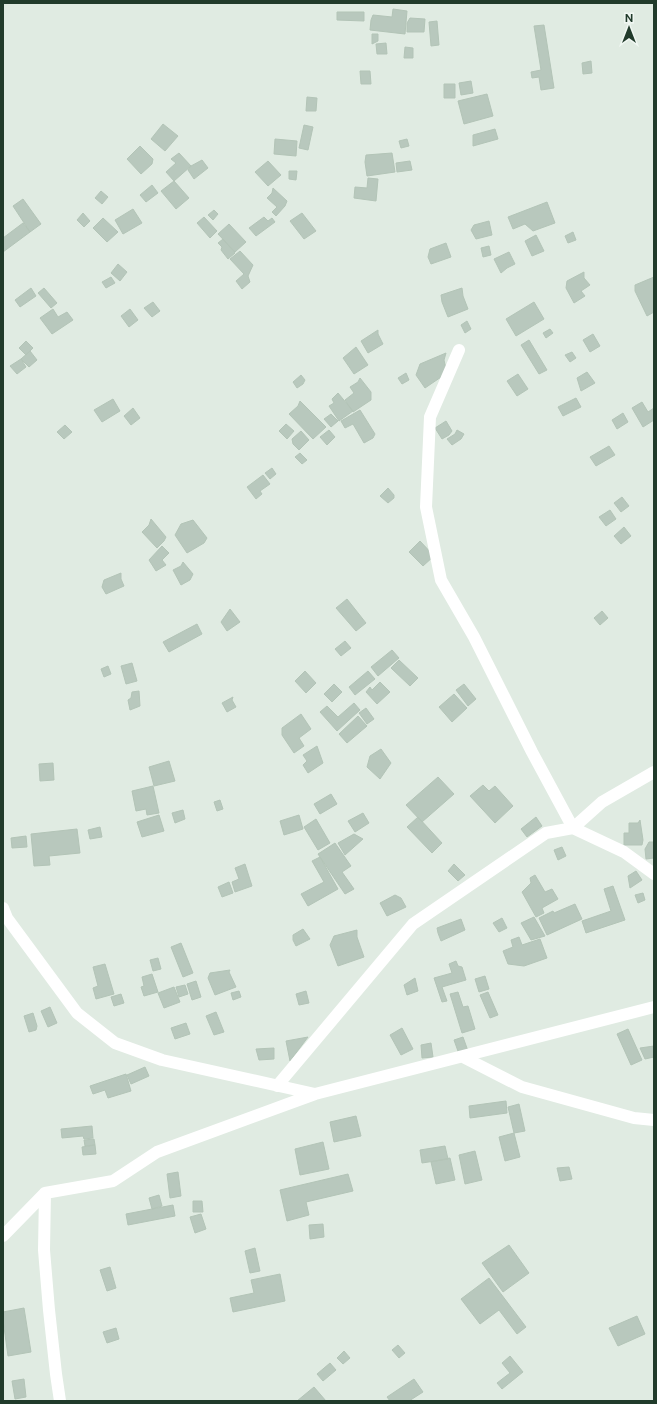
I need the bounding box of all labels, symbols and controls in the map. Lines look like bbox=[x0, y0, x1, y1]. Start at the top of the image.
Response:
north arrow bbox=[609, 8, 649, 48]
text: N bbox=[625, 12, 633, 24]

